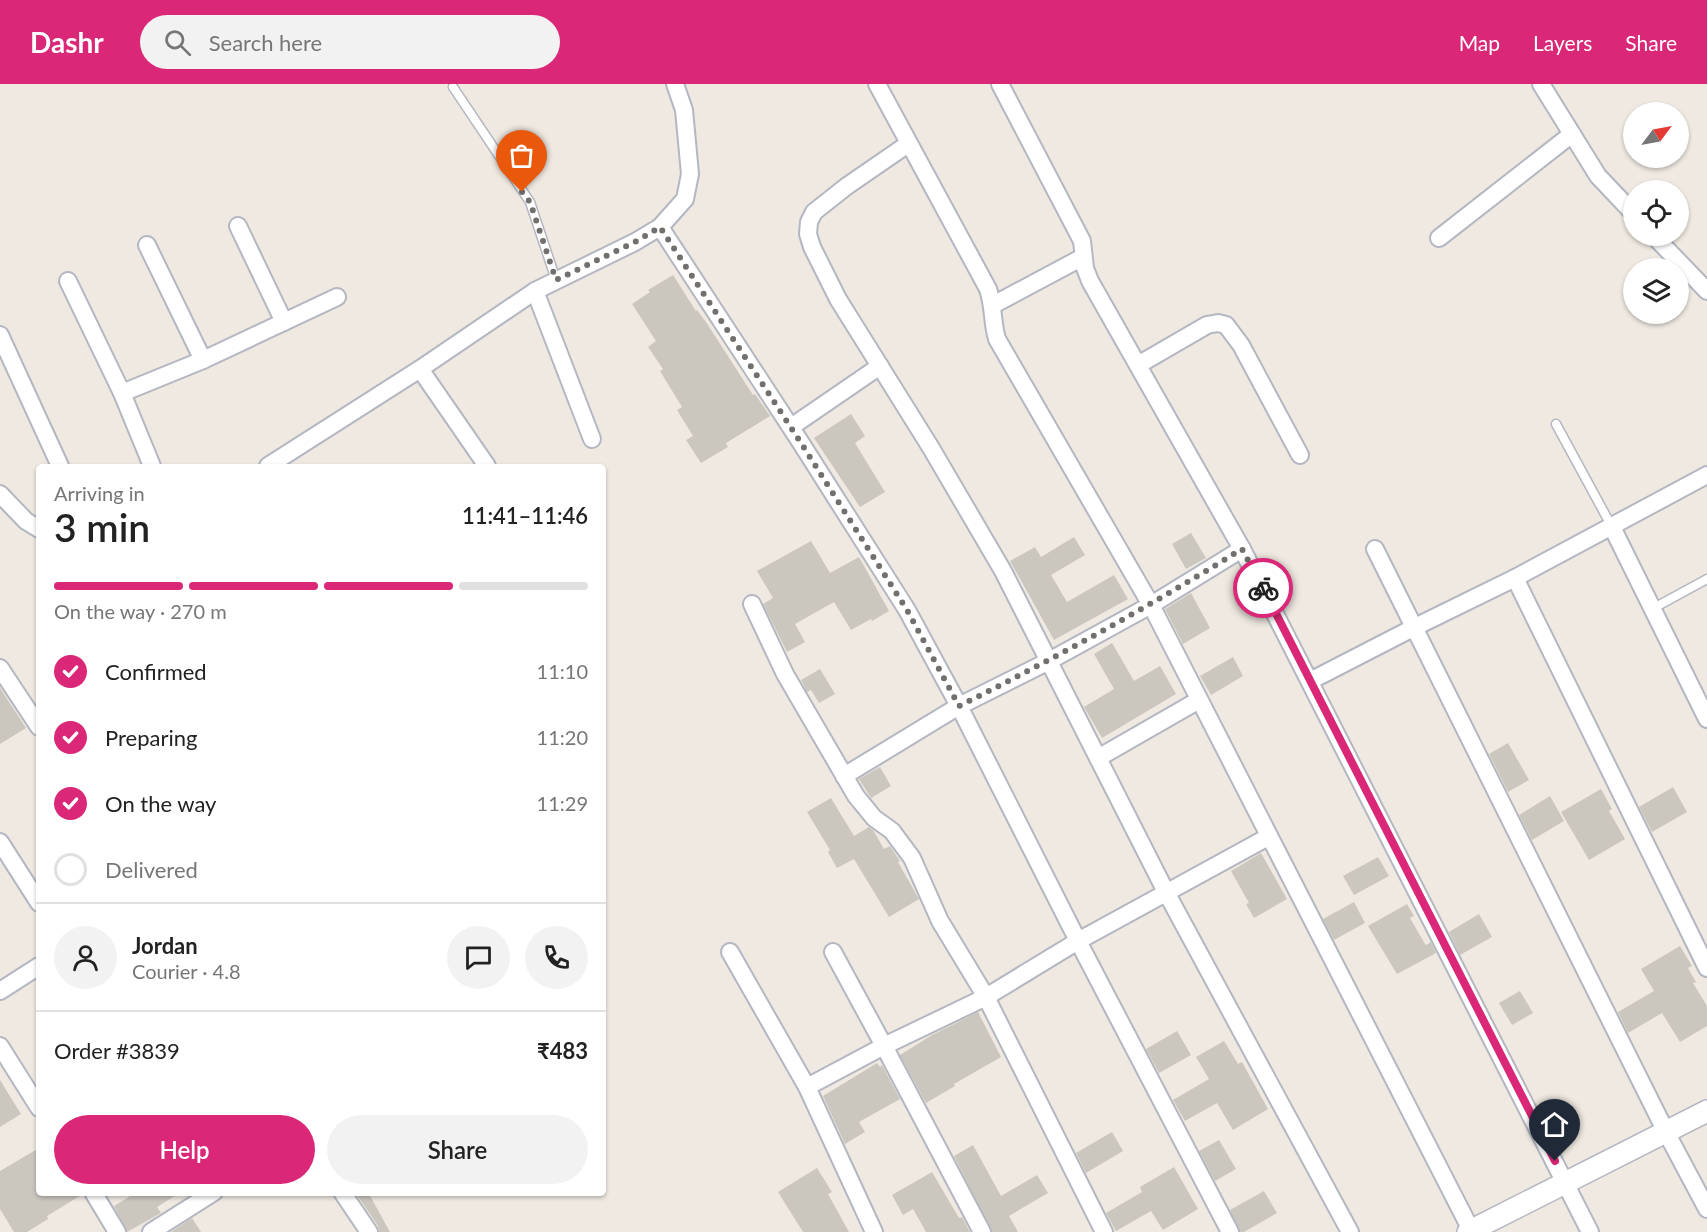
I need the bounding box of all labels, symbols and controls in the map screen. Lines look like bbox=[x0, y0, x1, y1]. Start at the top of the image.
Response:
search box bbox=[140, 15, 560, 69]
text: Dashr bbox=[30, 25, 104, 59]
icon: search bbox=[161, 26, 194, 59]
text: Search here bbox=[209, 29, 322, 56]
text: Map bbox=[1459, 30, 1500, 55]
text: Layers bbox=[1533, 30, 1592, 55]
text: Share bbox=[1625, 30, 1677, 55]
north arrow bbox=[1623, 102, 1689, 168]
map controls bbox=[1623, 102, 1689, 324]
pin bbox=[496, 130, 547, 192]
icon: bag bbox=[505, 139, 538, 172]
button: locate bbox=[1623, 180, 1689, 246]
button: layers bbox=[1623, 258, 1689, 324]
text: Arriving in bbox=[54, 481, 145, 505]
text: 11:41–11:46 bbox=[462, 502, 588, 529]
text: 3 min bbox=[54, 504, 150, 550]
courier bbox=[1233, 558, 1293, 618]
icon: bike bbox=[1247, 572, 1280, 605]
text: On the way · 270 m bbox=[54, 599, 227, 623]
icon: check bbox=[54, 655, 87, 688]
text: Confirmed bbox=[105, 658, 207, 685]
text: 11:10 bbox=[537, 659, 588, 683]
icon: check bbox=[54, 721, 87, 754]
text: Preparing bbox=[105, 724, 197, 751]
text: 11:20 bbox=[537, 725, 588, 749]
icon: check bbox=[54, 787, 87, 820]
text: On the way bbox=[105, 790, 216, 817]
text: 11:29 bbox=[537, 791, 588, 815]
text: Delivered bbox=[105, 856, 198, 883]
button: person bbox=[54, 926, 117, 989]
button: chat bbox=[447, 926, 510, 989]
button: phone bbox=[525, 926, 588, 989]
text: Jordan bbox=[132, 932, 198, 959]
text: Courier · 4.8 bbox=[132, 959, 241, 983]
text: Order #3839 bbox=[54, 1037, 180, 1064]
text: ₹483 bbox=[537, 1037, 588, 1064]
pin bbox=[1529, 1099, 1580, 1161]
icon: home bbox=[1538, 1108, 1571, 1141]
button: Help bbox=[54, 1115, 315, 1184]
button: Share bbox=[327, 1115, 588, 1184]

